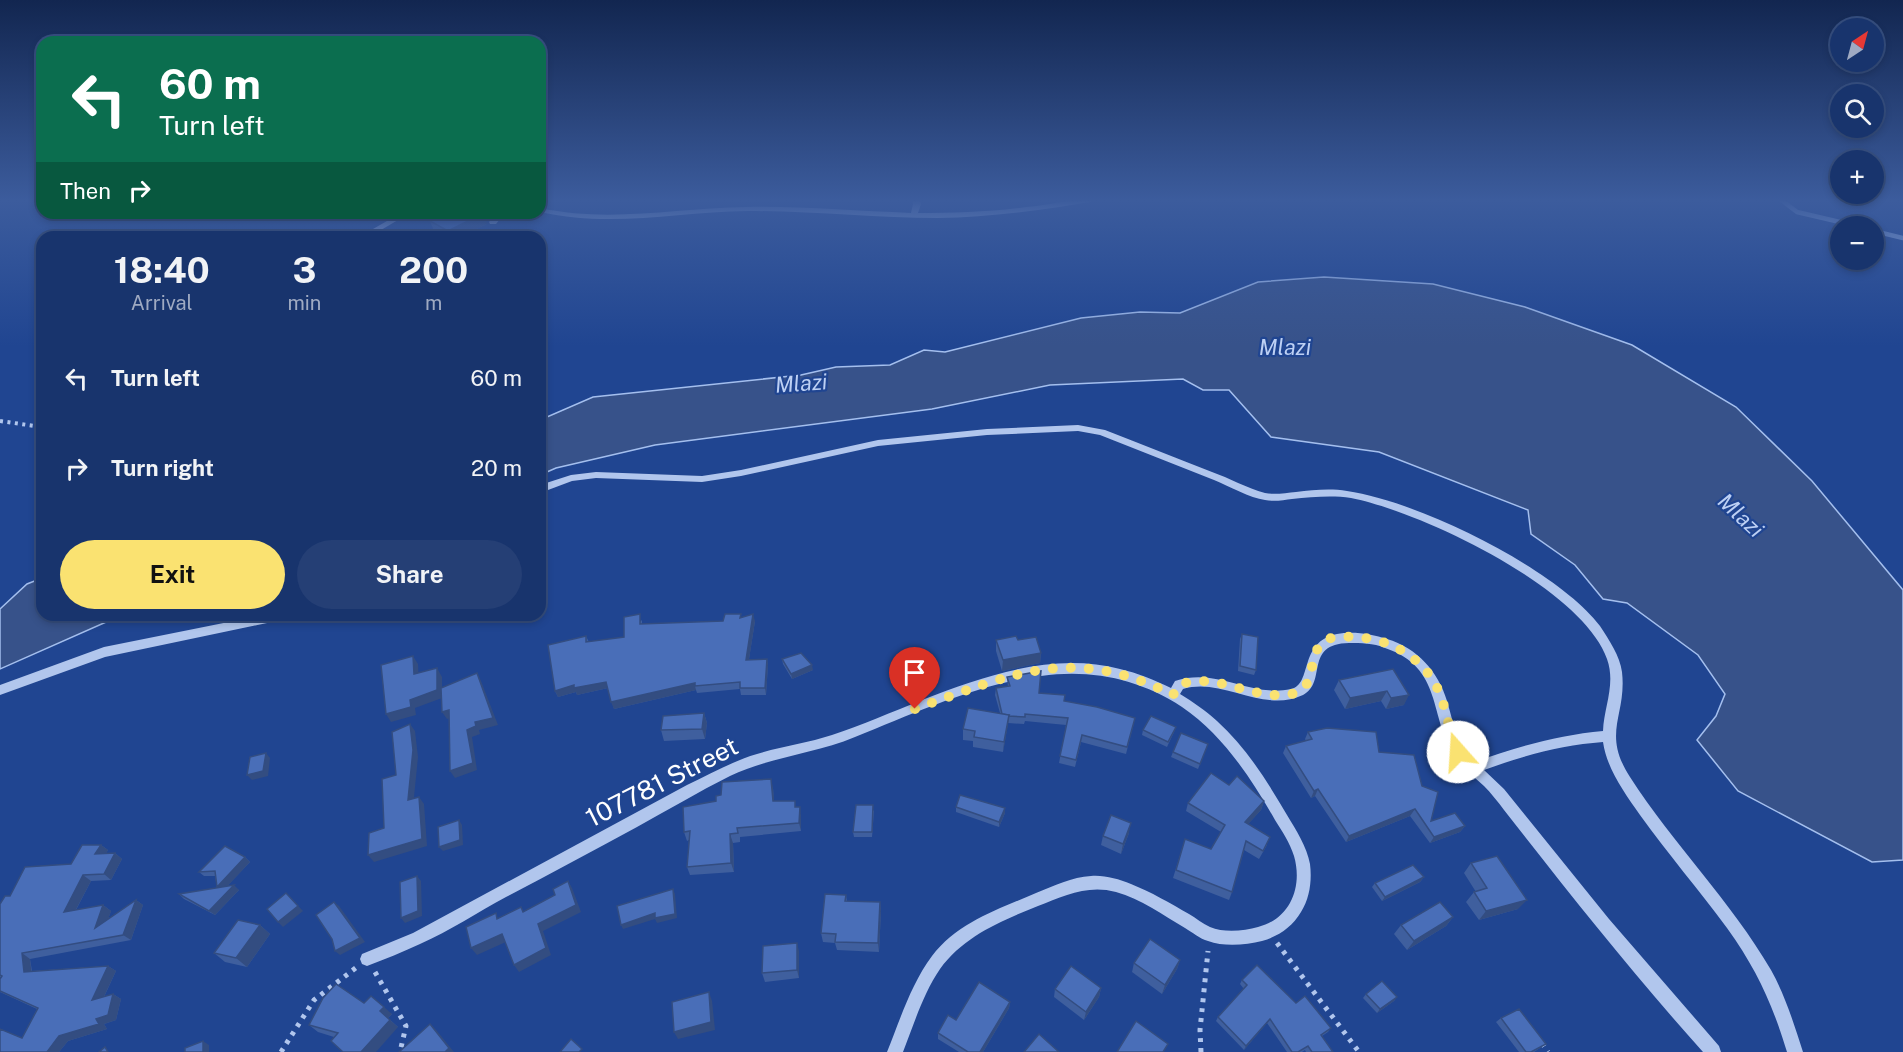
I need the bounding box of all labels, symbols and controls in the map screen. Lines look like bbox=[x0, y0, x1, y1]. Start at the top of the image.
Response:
north arrow bbox=[1830, 18, 1884, 72]
map controls bbox=[1830, 18, 1884, 270]
text: 60 m bbox=[159, 59, 261, 108]
icon: left bbox=[60, 60, 138, 138]
button: search bbox=[1830, 84, 1884, 138]
text: Turn left bbox=[159, 109, 265, 141]
button: + bbox=[1830, 150, 1884, 204]
icon: right bbox=[123, 174, 156, 207]
text: Then bbox=[60, 178, 111, 204]
button: − bbox=[1830, 216, 1884, 270]
text: 18:40 bbox=[114, 249, 210, 291]
text: 3 bbox=[292, 249, 316, 291]
text: 200 bbox=[399, 249, 468, 291]
text: Arrival bbox=[131, 291, 193, 315]
text: min bbox=[287, 291, 321, 315]
text: m bbox=[425, 291, 442, 315]
water label: Mlazi bbox=[1259, 334, 1312, 360]
icon: left bbox=[60, 362, 93, 395]
text: Turn left bbox=[111, 365, 200, 391]
text: 60 m bbox=[471, 365, 522, 391]
water label: Mlazi bbox=[774, 368, 829, 398]
icon: right bbox=[60, 452, 93, 485]
text: Turn right bbox=[111, 455, 214, 481]
text: 20 m bbox=[471, 455, 522, 481]
water label: Mlazi bbox=[1713, 488, 1769, 543]
button: Exit bbox=[60, 540, 285, 609]
button: Share bbox=[297, 540, 522, 609]
pin bbox=[889, 647, 940, 709]
icon: arrive bbox=[898, 656, 931, 689]
position arrow bbox=[1426, 720, 1490, 784]
street label: 107781 Street bbox=[580, 730, 743, 833]

